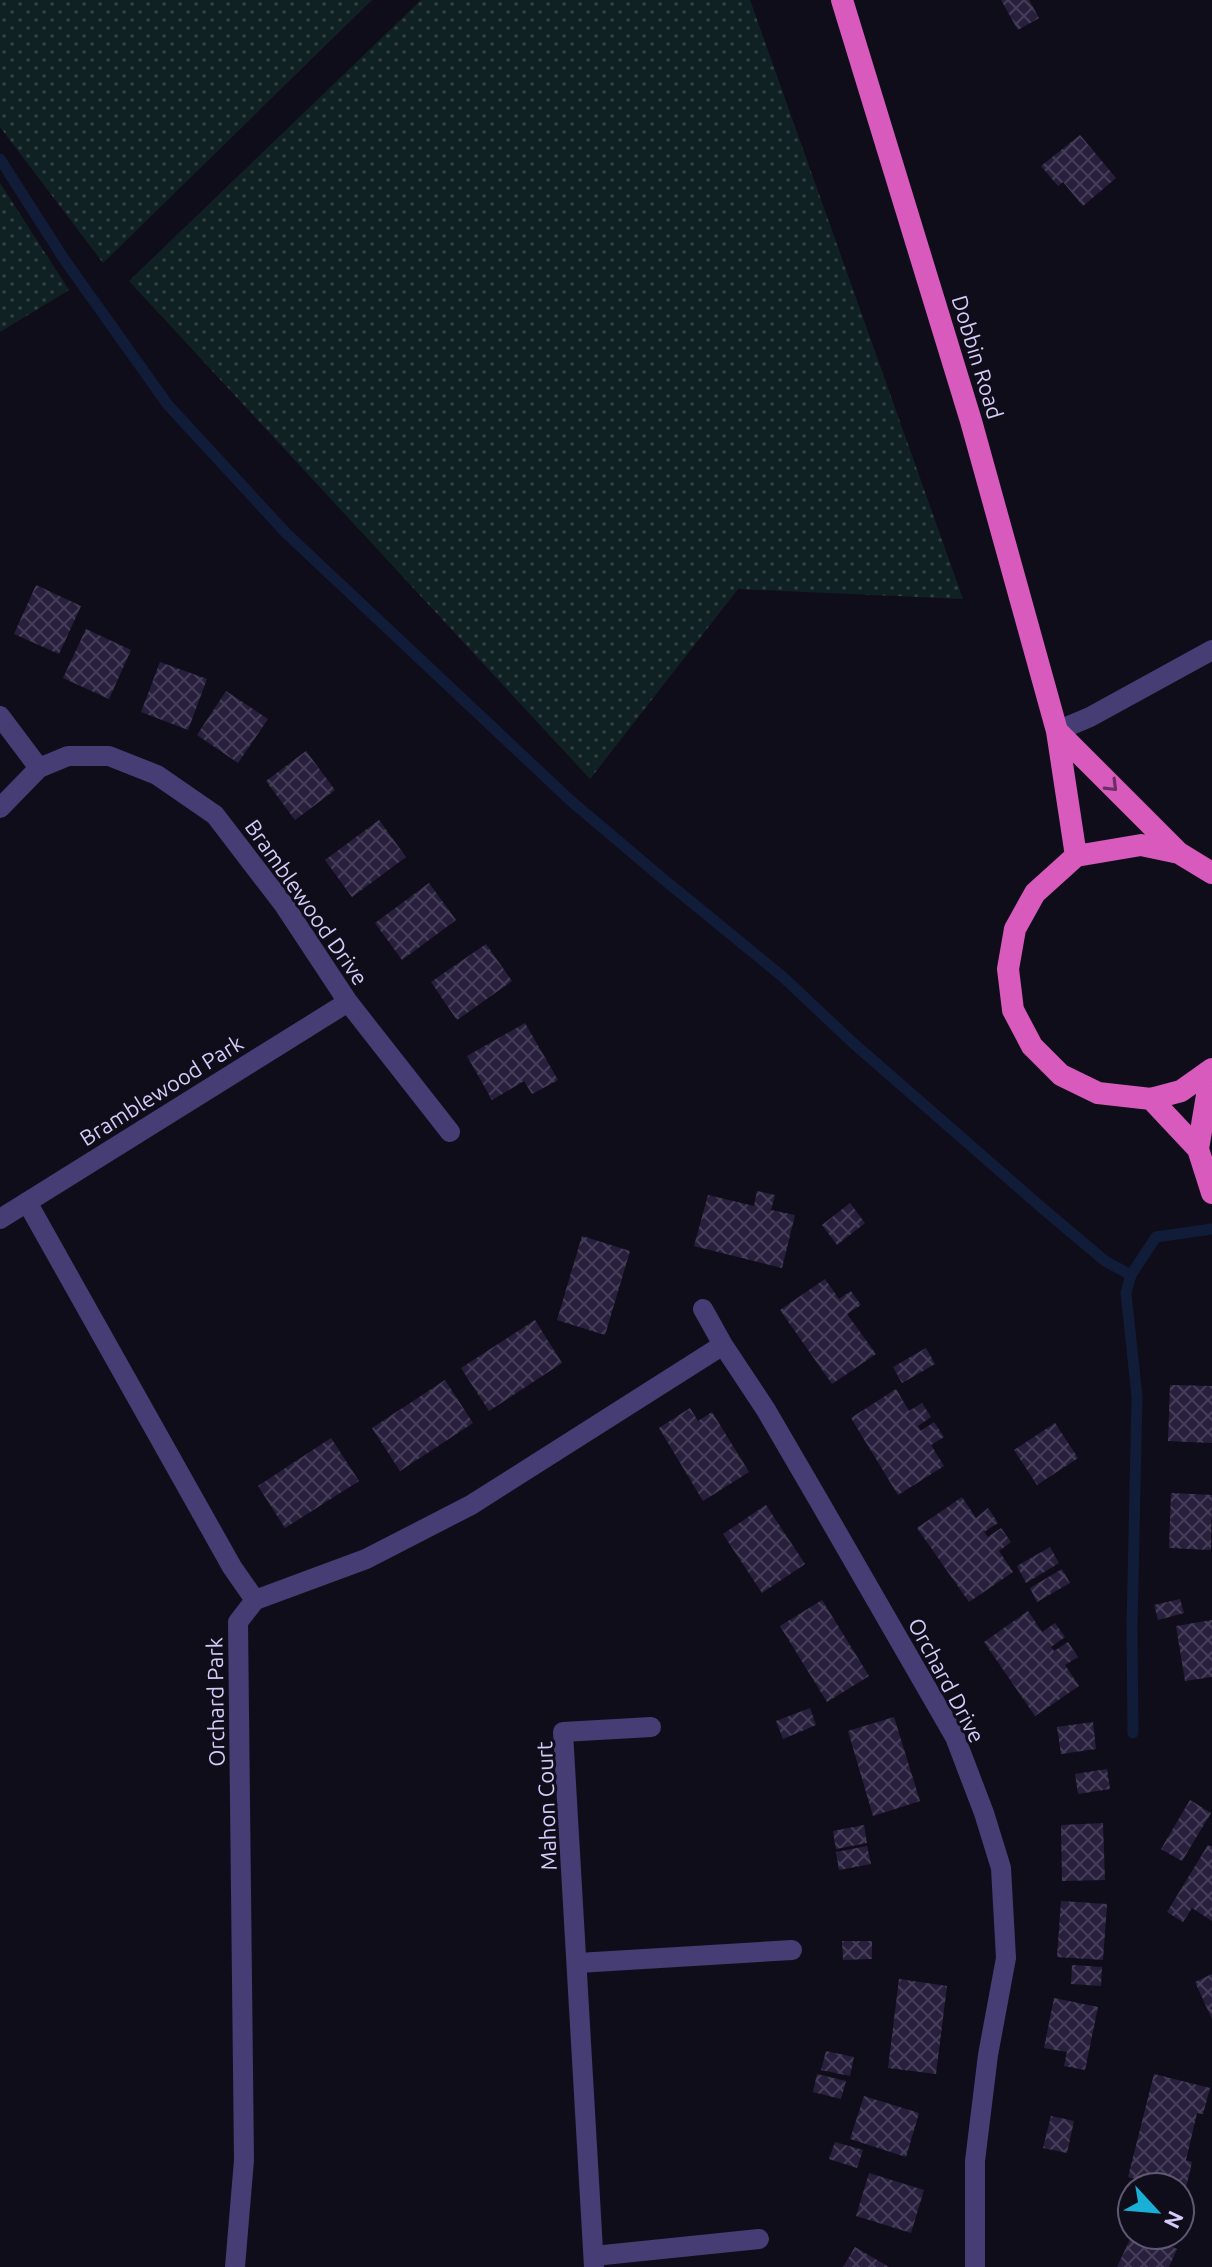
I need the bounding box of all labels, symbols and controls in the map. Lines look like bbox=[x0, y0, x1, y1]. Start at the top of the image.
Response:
street label: Dobbin Road bbox=[947, 292, 1009, 422]
one-way arrow bbox=[1103, 777, 1117, 791]
street label: Bramblewood Drive bbox=[241, 815, 373, 989]
street label: Bramblewood Park bbox=[75, 1030, 247, 1150]
street label: Orchard Drive bbox=[904, 1613, 990, 1747]
street label: Orchard Park bbox=[201, 1637, 229, 1767]
street label: Mahon Court bbox=[531, 1741, 561, 1871]
north arrow bbox=[1116, 2171, 1196, 2251]
text: N bbox=[1160, 2207, 1189, 2233]

